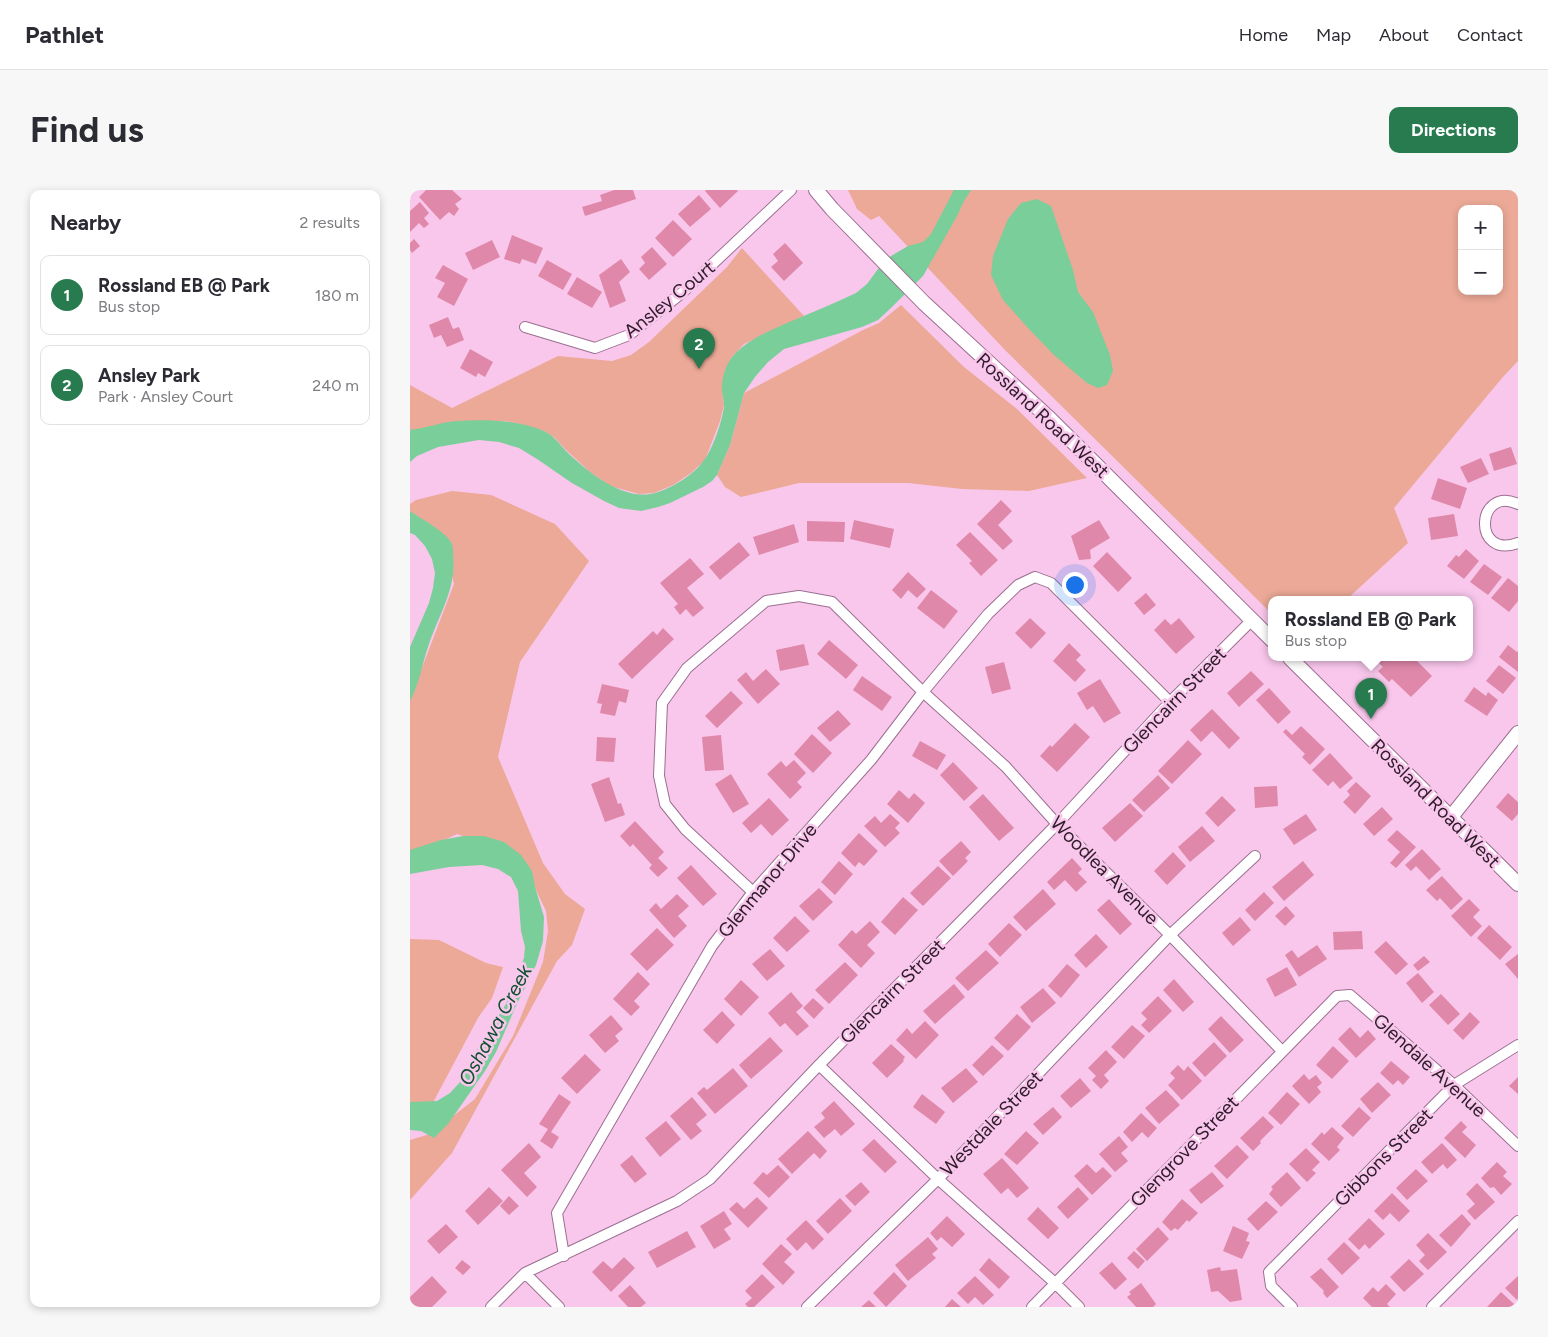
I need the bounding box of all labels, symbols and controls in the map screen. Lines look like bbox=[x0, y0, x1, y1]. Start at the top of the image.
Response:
text: Pathlet bbox=[25, 20, 104, 49]
text: Home bbox=[1239, 24, 1288, 46]
text: Map bbox=[1316, 24, 1351, 46]
text: About bbox=[1379, 24, 1429, 46]
text: Contact bbox=[1457, 24, 1523, 46]
button: Directions bbox=[1389, 107, 1518, 153]
text: Find us bbox=[30, 109, 144, 151]
map controls bbox=[1458, 205, 1503, 295]
button: + bbox=[1458, 205, 1503, 250]
text: Nearby bbox=[50, 210, 121, 235]
text: 2 results bbox=[300, 213, 360, 232]
button: − bbox=[1458, 250, 1503, 295]
street label: Ansley Court bbox=[619, 256, 719, 343]
text: Rossland EB @ Park bbox=[98, 274, 270, 297]
text: 1 bbox=[64, 286, 70, 305]
text: 180 m bbox=[315, 286, 359, 305]
text: Bus stop bbox=[98, 297, 160, 316]
pin: 2 bbox=[683, 328, 715, 369]
street label: Rossland Road West bbox=[971, 348, 1114, 483]
text: Ansley Park bbox=[98, 364, 200, 387]
text: 2 bbox=[62, 376, 72, 395]
text: 240 m bbox=[312, 376, 359, 395]
text: Park · Ansley Court bbox=[98, 387, 233, 406]
your location bbox=[1062, 572, 1088, 598]
popup bbox=[1268, 596, 1473, 661]
text: Rossland EB @ Park bbox=[1285, 608, 1456, 631]
text: Bus stop bbox=[1285, 631, 1347, 650]
street label: Glencairn Street bbox=[1118, 642, 1231, 758]
pin: 1 bbox=[1355, 678, 1387, 719]
street label: Rossland Road West bbox=[1366, 734, 1505, 873]
street label: Woodlea Avenue bbox=[1046, 811, 1164, 929]
street label: Glenmanor Drive bbox=[713, 818, 822, 942]
street label: Glencairn Street bbox=[835, 934, 950, 1049]
water label: Oshawa Creek bbox=[453, 960, 537, 1089]
street label: Glendale Avenue bbox=[1368, 1009, 1491, 1122]
street label: Westdale Street bbox=[935, 1066, 1047, 1181]
street label: Glengrove Street bbox=[1125, 1091, 1243, 1212]
street label: Gibbons Street bbox=[1329, 1103, 1437, 1211]

